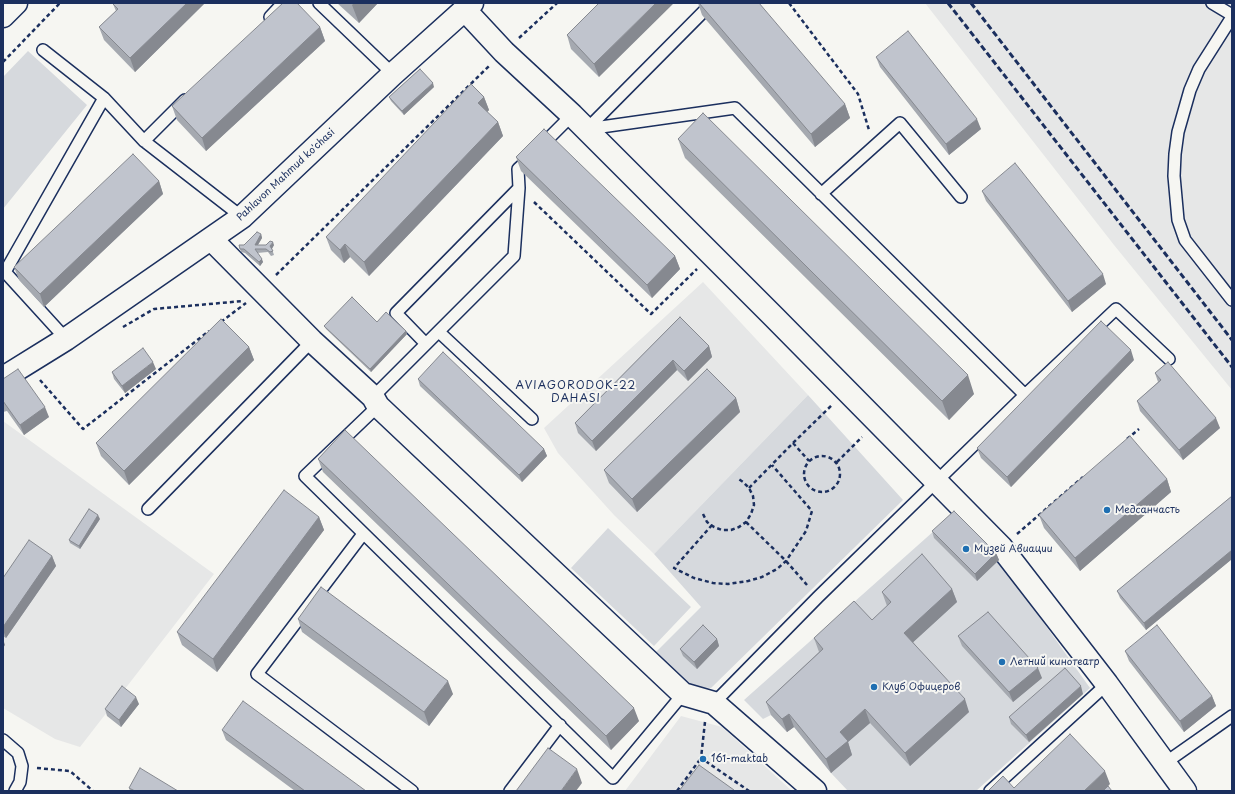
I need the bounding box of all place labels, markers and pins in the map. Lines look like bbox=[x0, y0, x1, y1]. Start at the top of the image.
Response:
place label: Медсанчасть bbox=[1115, 504, 1180, 516]
marker: Медсанчасть bbox=[1102, 505, 1112, 515]
place label: Музей Авиации bbox=[974, 543, 1053, 555]
marker: Музей Авиации bbox=[961, 544, 971, 554]
place label: Летний кинотеатр bbox=[1010, 656, 1100, 668]
marker: Летний кинотеатр bbox=[997, 657, 1007, 667]
place label: Клуб Офицеров bbox=[882, 681, 960, 693]
marker: Клуб Офицеров bbox=[869, 682, 879, 692]
place label: 161-maktab bbox=[711, 753, 768, 765]
marker: 161-maktab bbox=[698, 754, 708, 764]

